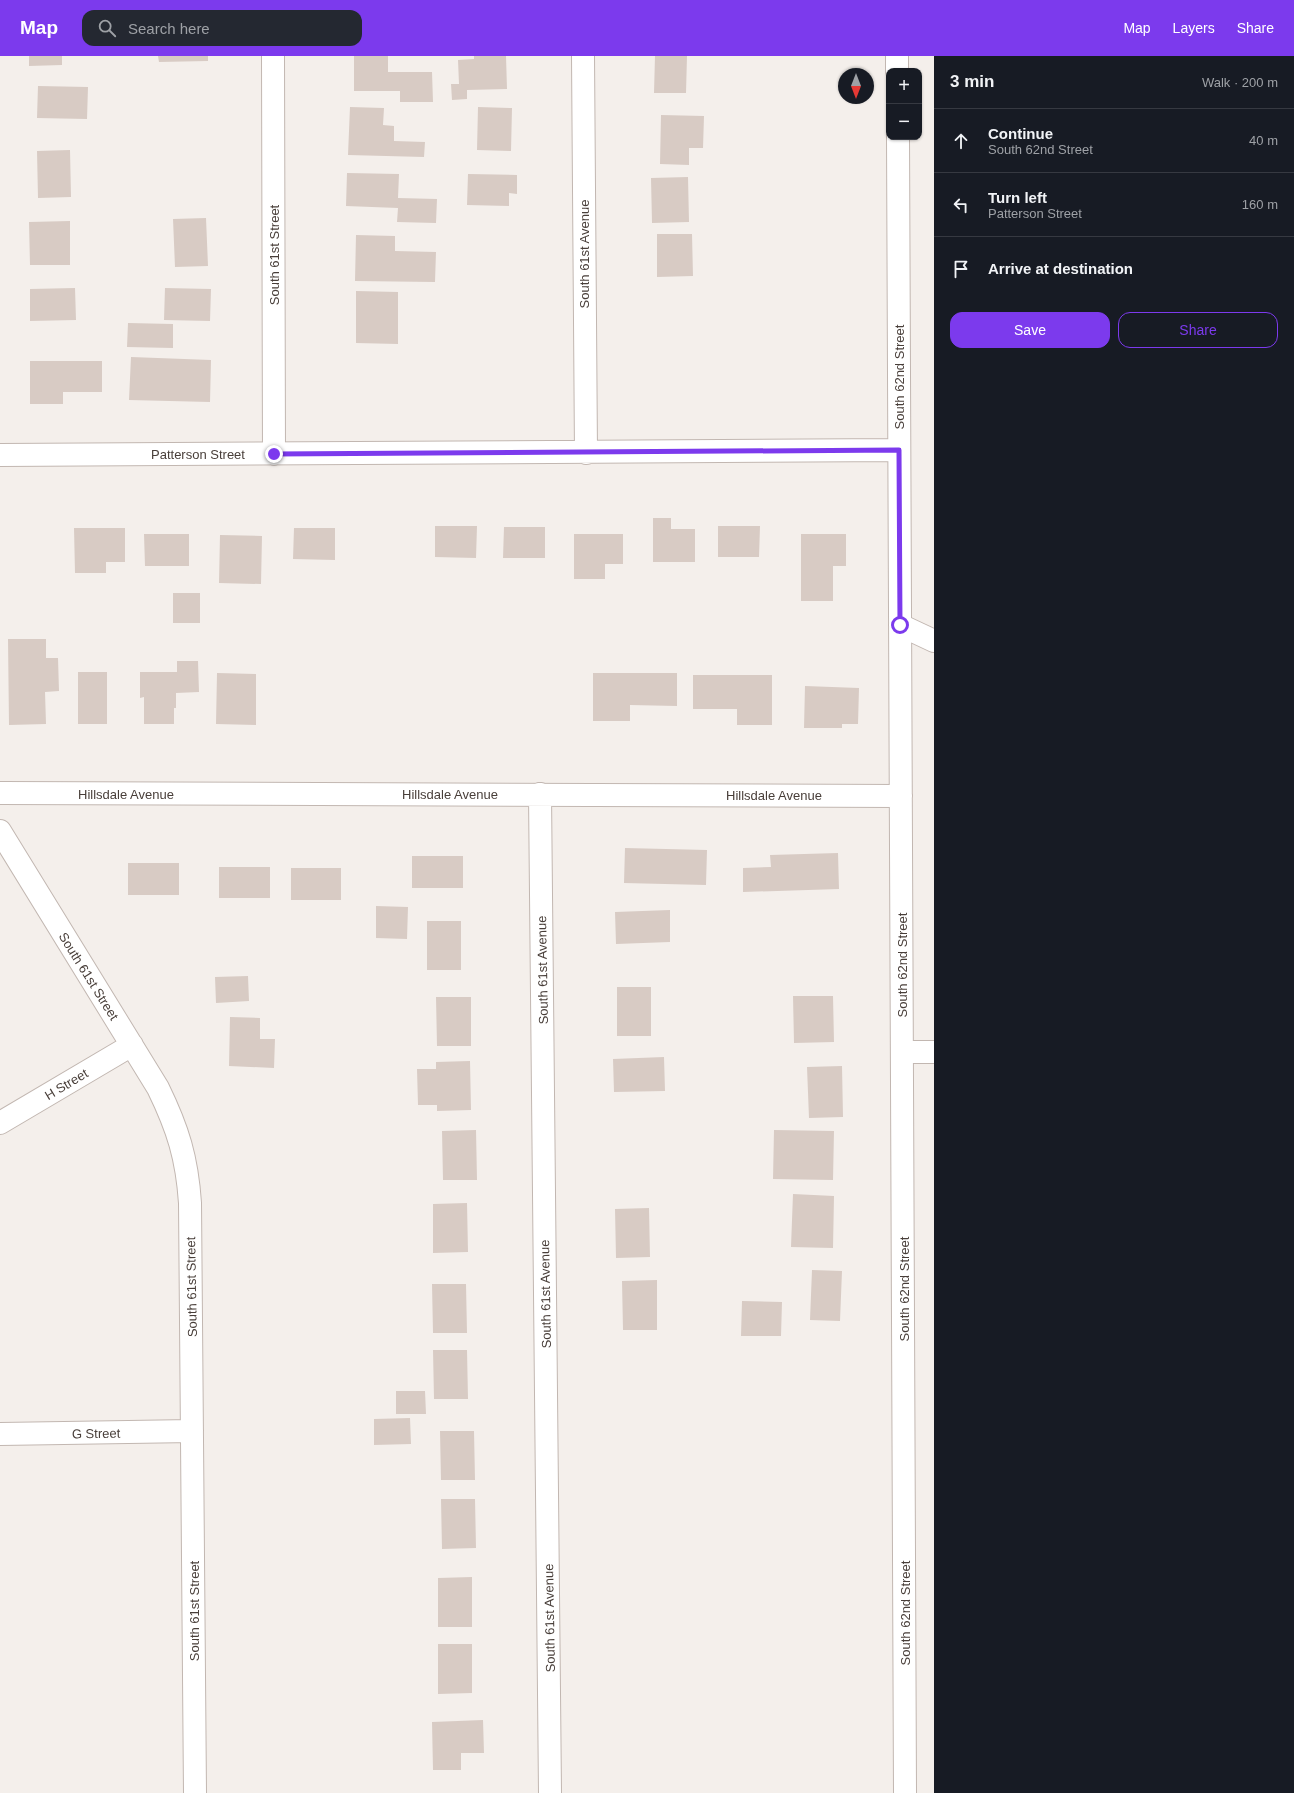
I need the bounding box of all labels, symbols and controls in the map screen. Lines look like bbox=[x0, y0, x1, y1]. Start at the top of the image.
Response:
search box bbox=[82, 10, 362, 46]
text: Map bbox=[20, 17, 58, 38]
icon: search bbox=[96, 17, 118, 39]
text: Search here bbox=[128, 20, 210, 37]
text: Map bbox=[1123, 20, 1151, 36]
text: Layers bbox=[1173, 20, 1215, 36]
text: Share bbox=[1237, 20, 1274, 36]
north arrow bbox=[838, 68, 874, 104]
map controls bbox=[886, 68, 922, 140]
button: + bbox=[886, 68, 922, 104]
text: 3 min bbox=[950, 72, 994, 91]
text: Walk · 200 m bbox=[1202, 75, 1278, 90]
button: − bbox=[886, 104, 922, 140]
text: Continue bbox=[988, 125, 1053, 142]
icon: ahead bbox=[950, 130, 972, 152]
text: 40 m bbox=[1249, 133, 1278, 148]
text: South 62nd Street bbox=[988, 142, 1093, 157]
text: Turn left bbox=[988, 189, 1047, 206]
icon: left bbox=[950, 194, 972, 216]
text: 160 m bbox=[1242, 197, 1278, 212]
street label: South 61st Avenue bbox=[577, 200, 592, 308]
street label: South 61st Street bbox=[267, 204, 282, 305]
text: Patterson Street bbox=[988, 206, 1082, 221]
icon: arrive bbox=[950, 258, 972, 280]
text: Arrive at destination bbox=[988, 260, 1133, 277]
button: Save bbox=[950, 312, 1110, 348]
button: Share bbox=[1118, 312, 1278, 348]
street label: South 62nd Street bbox=[892, 324, 907, 429]
route end bbox=[265, 445, 283, 463]
street label: Patterson Street bbox=[151, 447, 245, 462]
route start bbox=[891, 616, 909, 634]
street label: Hillsdale Avenue bbox=[78, 787, 174, 802]
street label: Hillsdale Avenue bbox=[402, 787, 498, 802]
street label: Hillsdale Avenue bbox=[726, 788, 822, 803]
street label: South 62nd Street bbox=[895, 912, 910, 1017]
street label: South 61st Avenue bbox=[534, 915, 551, 1025]
street label: South 61st Street bbox=[56, 930, 122, 1023]
street label: H Street bbox=[42, 1066, 91, 1103]
street label: South 61st Street bbox=[183, 1236, 200, 1337]
street label: South 62nd Street bbox=[897, 1236, 912, 1341]
street label: South 61st Avenue bbox=[537, 1239, 554, 1349]
street label: G Street bbox=[72, 1426, 121, 1441]
street label: South 61st Street bbox=[187, 1560, 202, 1661]
street label: South 62nd Street bbox=[898, 1560, 913, 1665]
street label: South 61st Avenue bbox=[541, 1563, 558, 1673]

